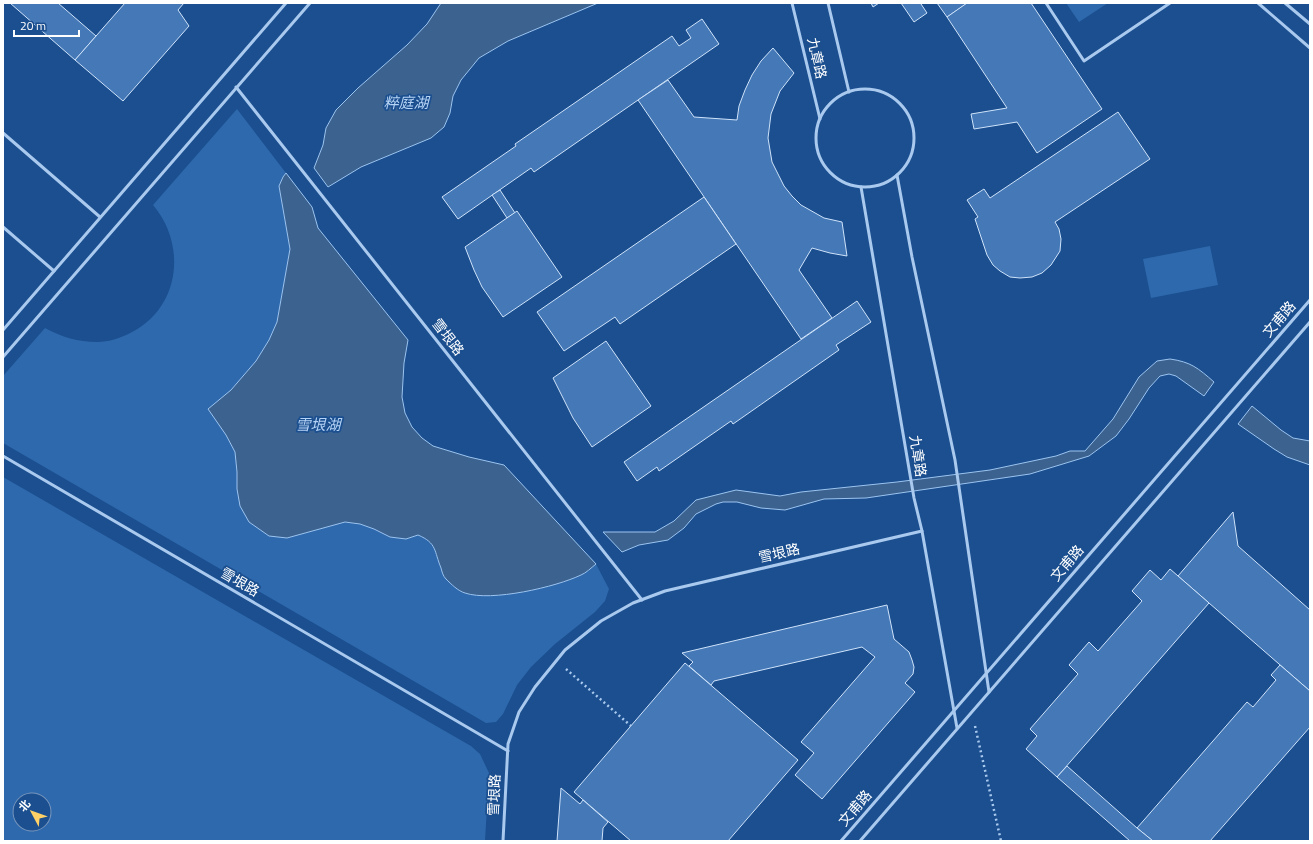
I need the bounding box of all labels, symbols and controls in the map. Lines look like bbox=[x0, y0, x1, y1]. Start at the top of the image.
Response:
scale bar bbox=[14, 12, 79, 38]
text: 20 m bbox=[20, 16, 46, 35]
street label: 九章路 bbox=[803, 35, 832, 81]
water label: 粹庭湖 bbox=[383, 91, 430, 114]
street label: 文甫路 bbox=[1257, 296, 1300, 341]
street label: 雪垠路 bbox=[427, 314, 470, 360]
water label: 雪垠湖 bbox=[295, 413, 342, 436]
street label: 九章路 bbox=[905, 434, 932, 478]
street label: 雪垠路 bbox=[756, 538, 802, 567]
street label: 文甫路 bbox=[1045, 540, 1088, 585]
street label: 雪垠路 bbox=[217, 562, 264, 601]
street label: 雪垠路 bbox=[482, 773, 505, 816]
street label: 文甫路 bbox=[833, 785, 876, 830]
north arrow bbox=[12, 792, 52, 832]
text: 北 bbox=[15, 796, 34, 815]

